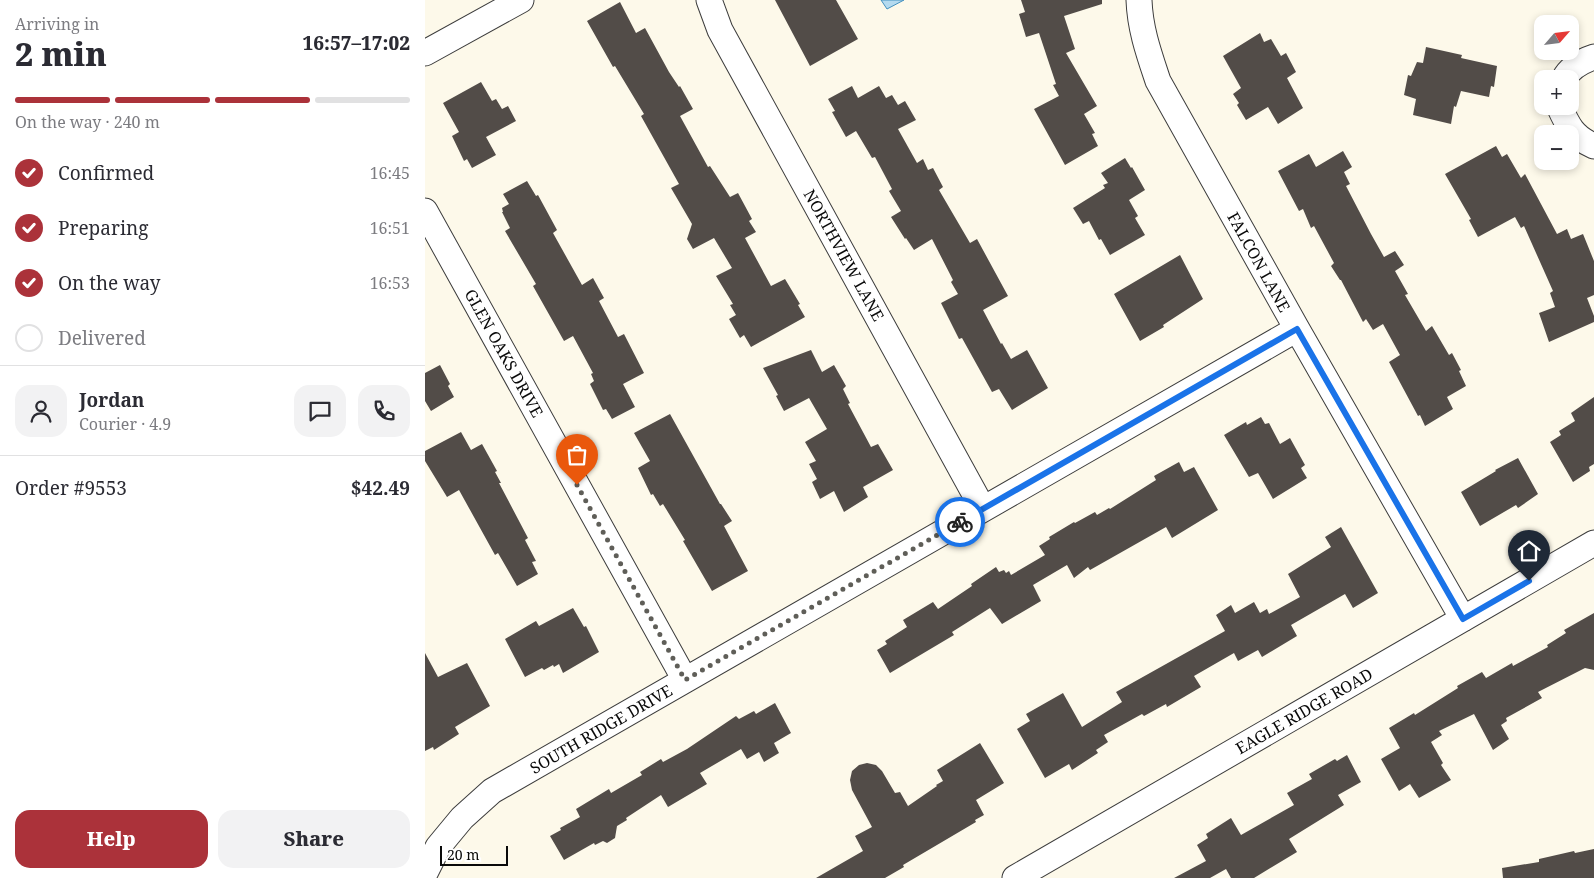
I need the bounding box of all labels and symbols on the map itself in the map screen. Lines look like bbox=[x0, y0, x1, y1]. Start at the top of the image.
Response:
north arrow bbox=[1534, 15, 1579, 60]
street label: NORTHVIEW LANE bbox=[799, 185, 889, 325]
street label: FALCON LANE bbox=[1222, 208, 1296, 316]
street label: GLEN OAKS DRIVE bbox=[460, 285, 548, 421]
pin bbox=[556, 434, 598, 485]
courier bbox=[935, 497, 985, 547]
pin bbox=[1508, 530, 1550, 581]
street label: EAGLE RIDGE ROAD bbox=[1232, 663, 1376, 759]
street label: SOUTH RIDGE DRIVE bbox=[526, 679, 676, 779]
scale bar bbox=[440, 843, 507, 866]

